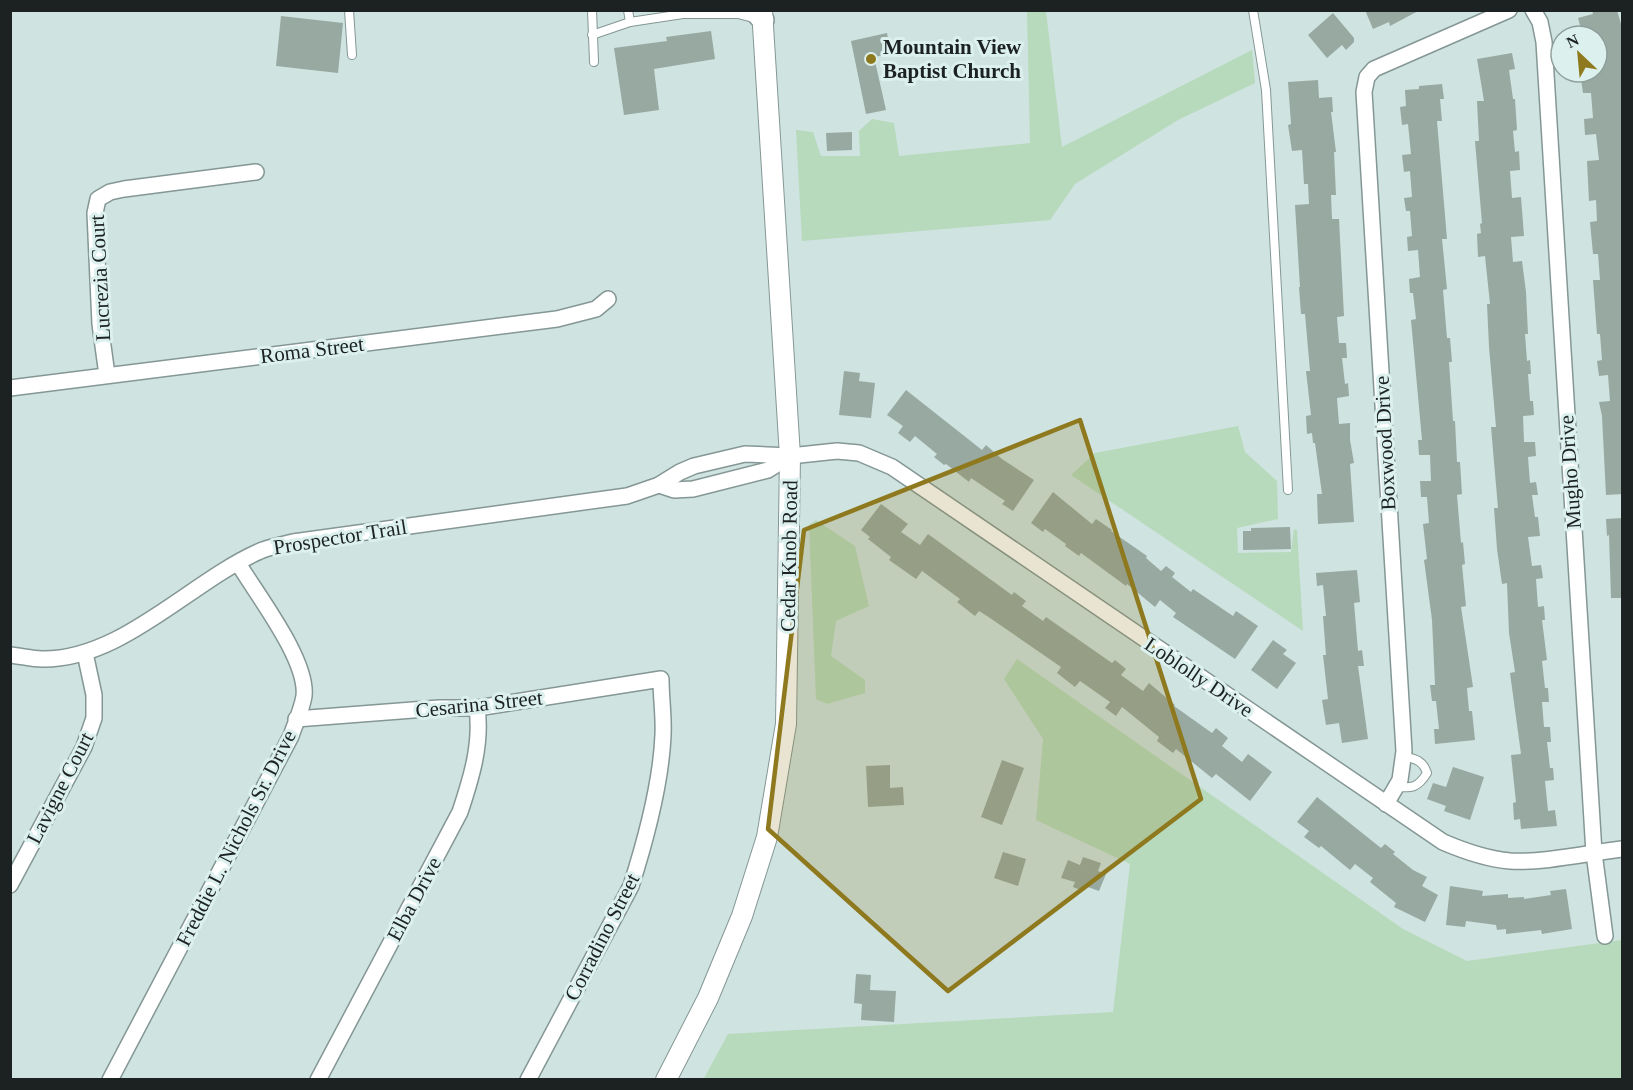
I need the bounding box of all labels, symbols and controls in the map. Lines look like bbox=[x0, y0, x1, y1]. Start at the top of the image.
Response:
north arrow bbox=[1549, 24, 1609, 84]
text: N bbox=[1564, 31, 1582, 51]
place label: Mountain View Baptist Church bbox=[883, 35, 1022, 83]
marker: Mountain View Baptist Church bbox=[864, 52, 878, 66]
street label: Lucrezia Court bbox=[85, 214, 115, 342]
street label: Roma Street bbox=[259, 332, 365, 368]
street label: Boxwood Drive bbox=[1369, 375, 1401, 511]
street label: Mugho Drive bbox=[1554, 414, 1586, 530]
street label: Cedar Knob Road bbox=[776, 479, 802, 632]
street label: Prospector Trail bbox=[272, 515, 409, 559]
street label: Loblolly Drive bbox=[1140, 632, 1258, 722]
street label: Cesarina Street bbox=[414, 685, 544, 723]
street label: Freddie L. Nichols Sr. Drive bbox=[171, 726, 301, 950]
street label: Lavigne Court bbox=[22, 728, 98, 848]
street label: Elba Drive bbox=[382, 853, 446, 945]
street label: Corradino Street bbox=[560, 869, 644, 1005]

